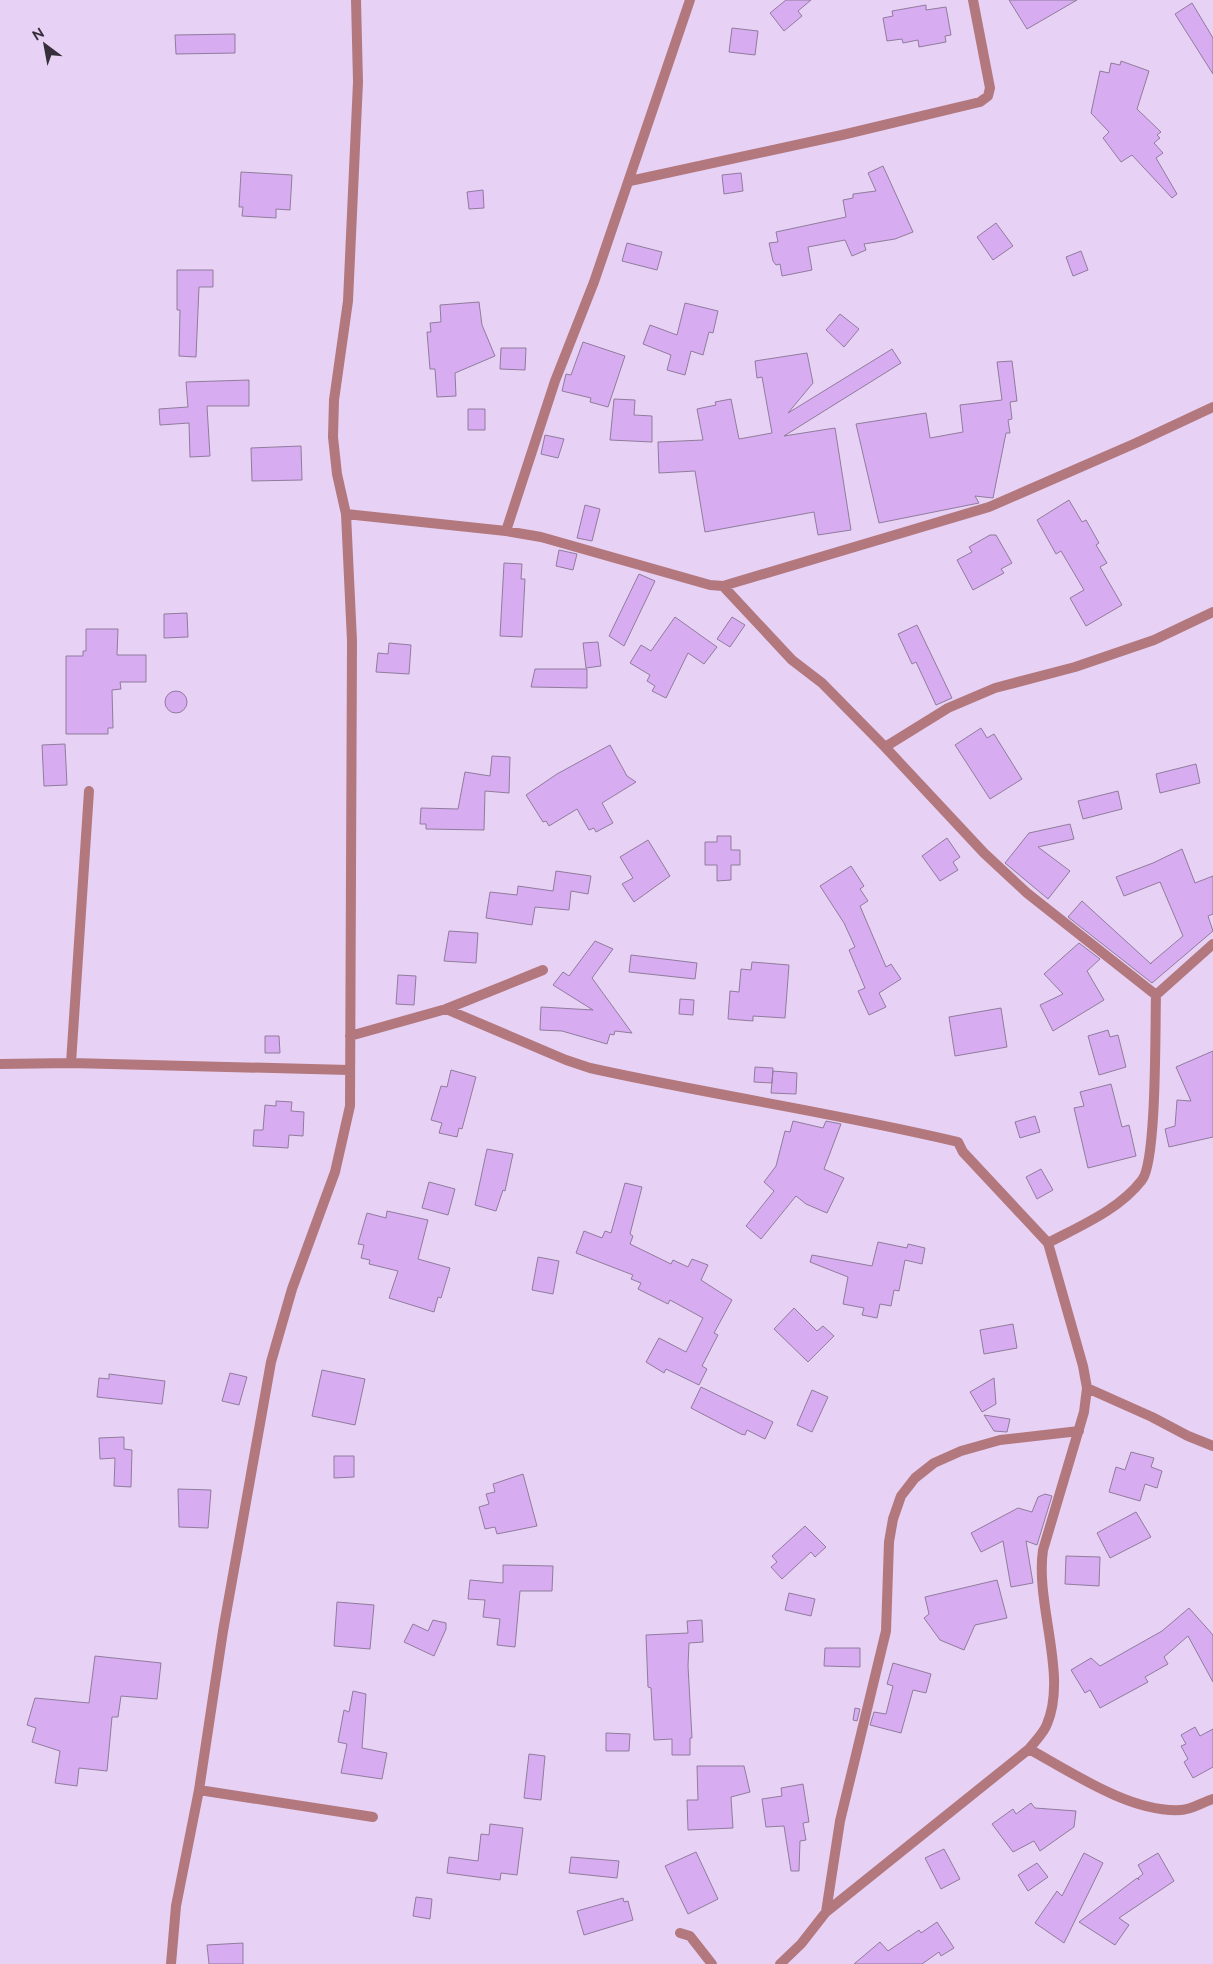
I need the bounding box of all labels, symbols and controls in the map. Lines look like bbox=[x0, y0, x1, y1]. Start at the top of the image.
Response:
north arrow bbox=[20, 20, 70, 70]
text: N bbox=[29, 24, 47, 44]

